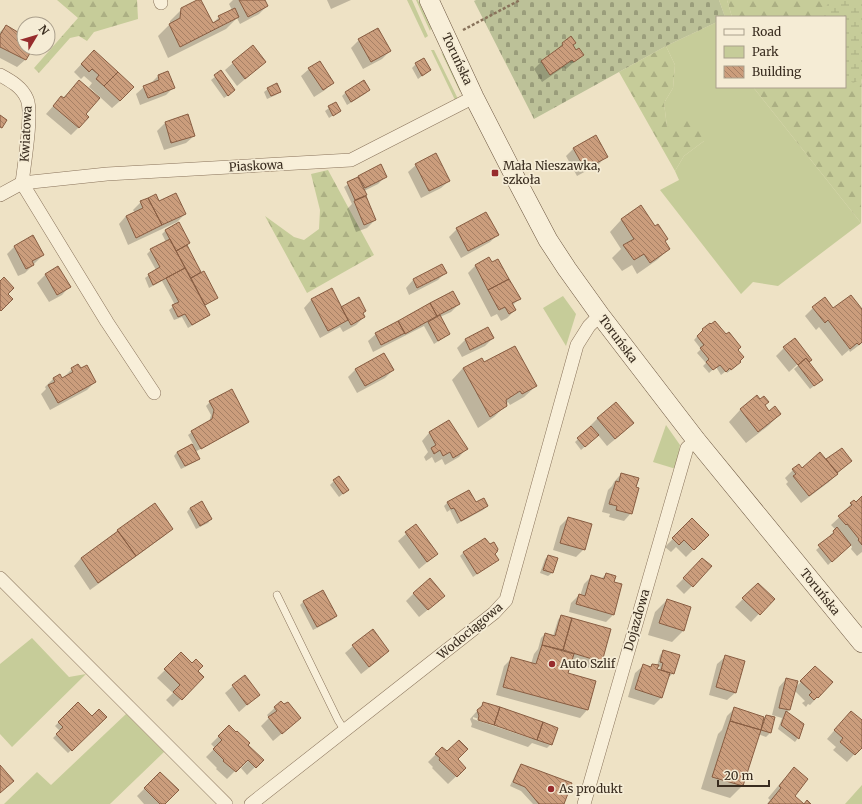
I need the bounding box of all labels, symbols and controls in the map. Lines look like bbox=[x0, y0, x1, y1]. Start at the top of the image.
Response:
north arrow bbox=[16, 16, 56, 56]
legend bbox=[716, 16, 846, 88]
text: N bbox=[36, 22, 52, 38]
text: Road bbox=[752, 24, 781, 39]
street label: Toruńska bbox=[439, 30, 476, 88]
text: Park bbox=[752, 44, 779, 59]
text: Building bbox=[752, 64, 802, 79]
street label: Kwiatowa bbox=[17, 105, 34, 163]
street label: Piaskowa bbox=[228, 157, 284, 174]
place label: Mała Nieszawka, szkoła bbox=[503, 158, 600, 187]
marker: Mała Nieszawka, szkoła bbox=[490, 168, 500, 178]
street label: Toruńska bbox=[596, 312, 641, 366]
street label: Toruńska bbox=[797, 565, 844, 618]
street label: Dojazdowa bbox=[621, 587, 653, 652]
street label: Wodociągowa bbox=[433, 599, 506, 663]
place label: Auto Szlif bbox=[559, 656, 616, 671]
marker: Auto Szlif bbox=[547, 659, 557, 669]
scale bar bbox=[718, 762, 769, 788]
text: 20 m bbox=[724, 768, 753, 783]
place label: As produkt bbox=[558, 781, 623, 796]
marker: As produkt bbox=[546, 784, 556, 794]

